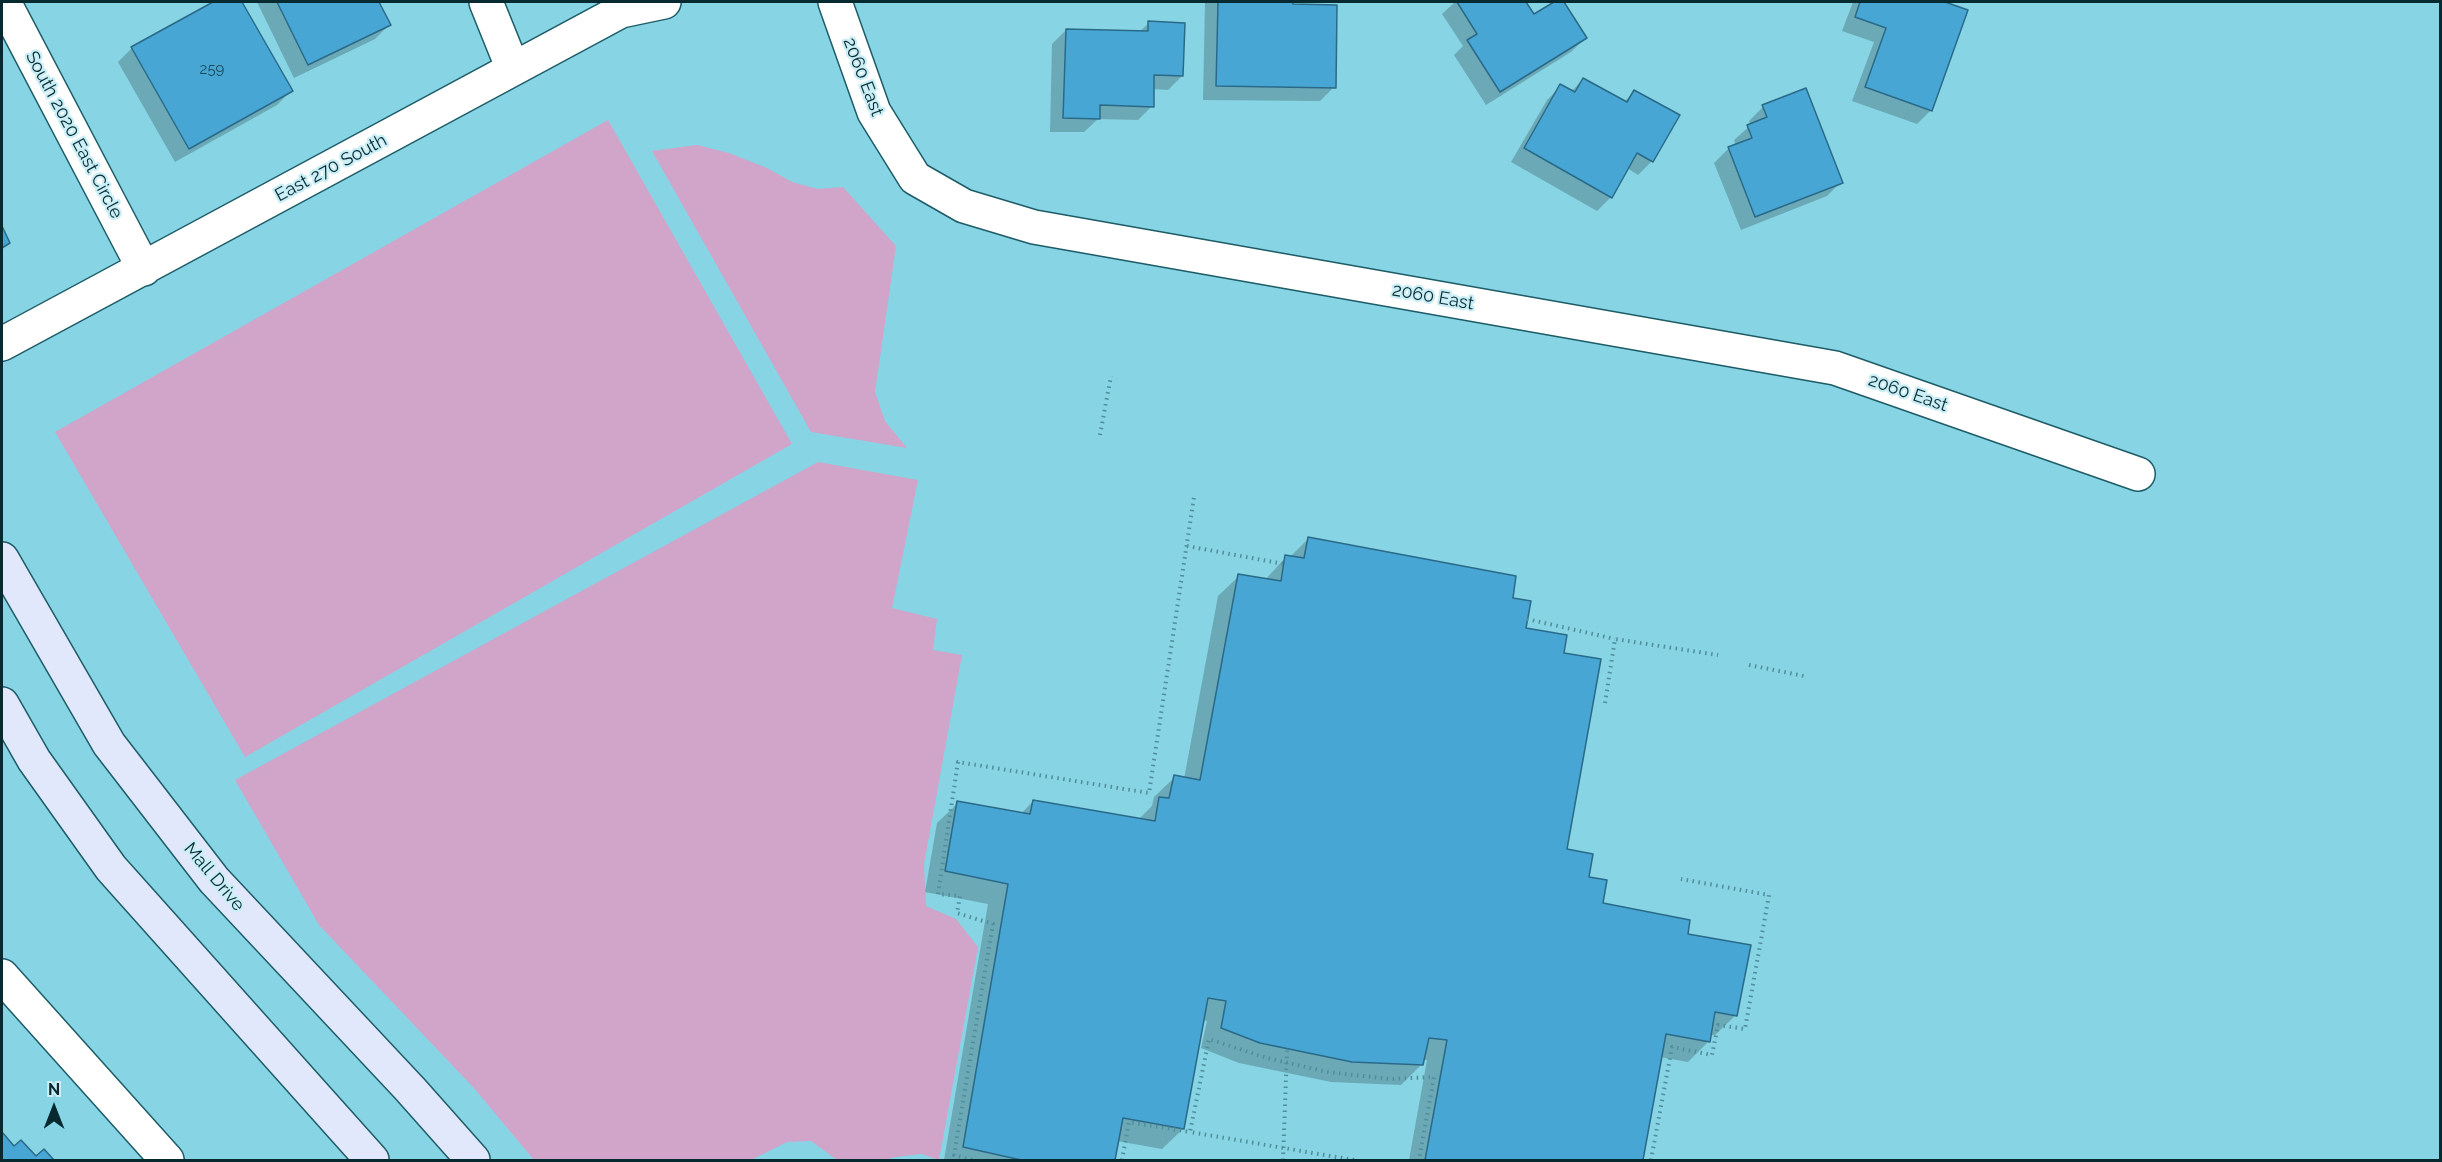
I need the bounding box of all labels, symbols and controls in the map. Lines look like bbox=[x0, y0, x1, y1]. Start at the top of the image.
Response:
street label: 2060 East bbox=[838, 35, 888, 119]
street label: South 2020 East Circle bbox=[21, 48, 127, 222]
house number: 259 bbox=[200, 60, 224, 78]
street label: East 270 South bbox=[271, 129, 391, 207]
street label: 2060 East bbox=[1391, 279, 1475, 315]
street label: 2060 East bbox=[1866, 369, 1950, 417]
street label: Mall Drive bbox=[179, 838, 249, 916]
north arrow bbox=[24, 1078, 84, 1138]
text: N bbox=[48, 1080, 60, 1099]

